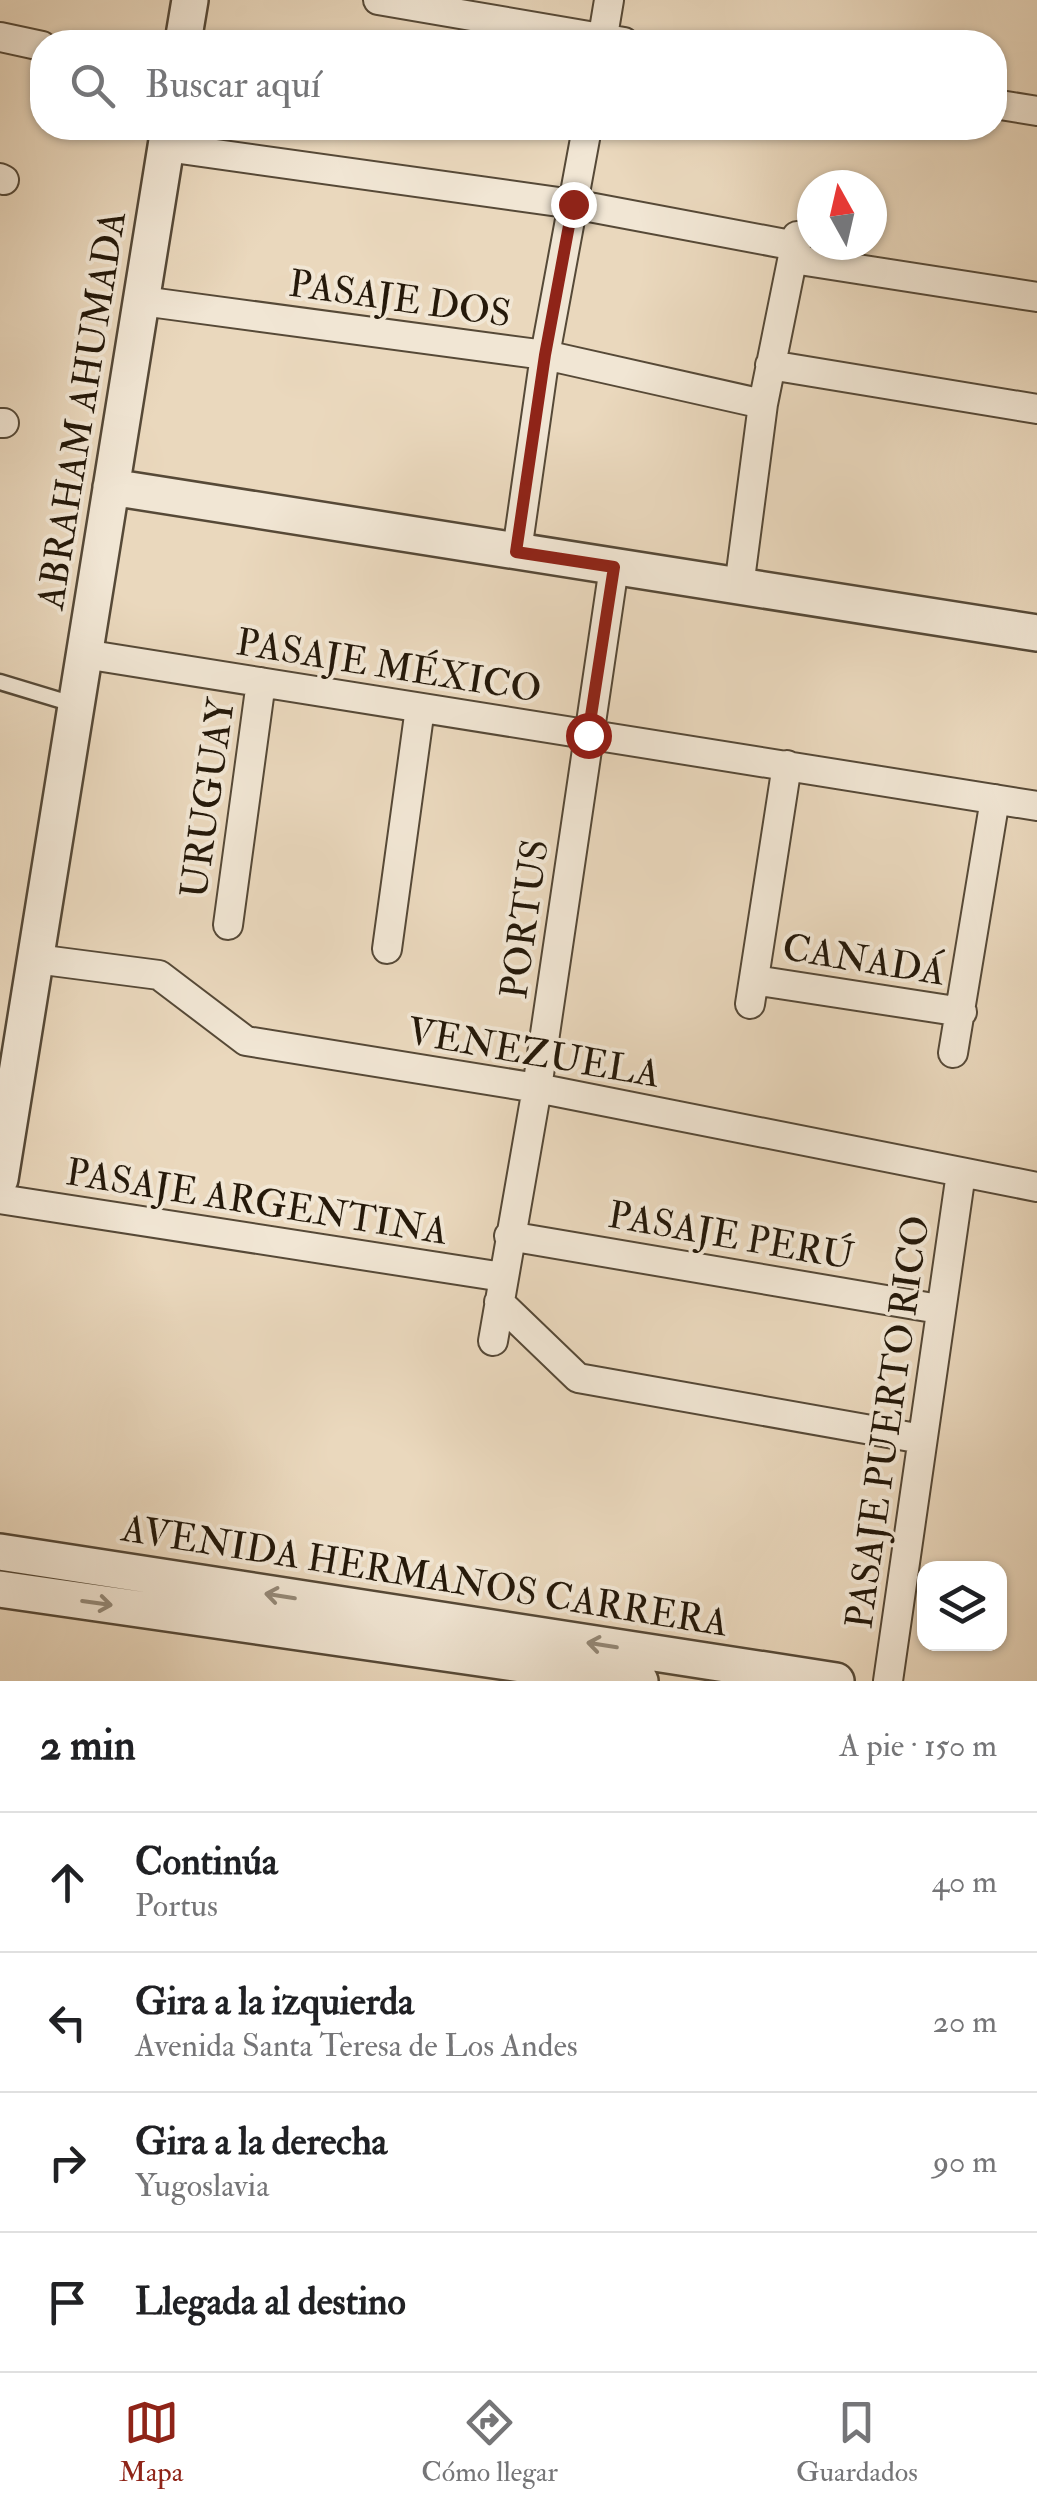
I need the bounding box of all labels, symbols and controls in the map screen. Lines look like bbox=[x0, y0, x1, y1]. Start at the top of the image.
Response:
search box bbox=[30, 30, 1007, 140]
icon: search bbox=[65, 58, 120, 113]
text: Buscar aquí bbox=[145, 61, 321, 109]
north arrow bbox=[797, 170, 887, 260]
route end bbox=[551, 182, 597, 228]
street label: ABRAHAM AHUMADA bbox=[27, 208, 137, 614]
street label: PASAJE DOS bbox=[286, 260, 514, 338]
street label: PASAJE MÉXICO bbox=[233, 617, 545, 714]
street label: URUGUAY bbox=[170, 694, 246, 901]
route start bbox=[566, 713, 612, 759]
street label: PORTUS bbox=[490, 836, 560, 1002]
street label: CANADÁ bbox=[779, 923, 949, 997]
street label: VENEZUELA bbox=[404, 1007, 664, 1099]
street label: PASAJE ARGENTINA bbox=[63, 1148, 451, 1256]
street label: PASAJE PERÚ bbox=[604, 1190, 858, 1281]
street label: PASAJE PUERTO RICO bbox=[835, 1212, 941, 1632]
street label: AVENIDA HERMANOS CARRERA bbox=[117, 1504, 731, 1648]
map controls bbox=[917, 1561, 1007, 1651]
button: layers bbox=[917, 1561, 1007, 1651]
one-way arrow bbox=[265, 1586, 297, 1604]
one-way arrow bbox=[80, 1595, 112, 1613]
one-way arrow bbox=[586, 1635, 618, 1654]
text: 2 min bbox=[40, 1720, 136, 1772]
text: A pie · 150 m bbox=[839, 1726, 997, 1766]
text: Continúa bbox=[135, 1838, 278, 1886]
icon: ahead bbox=[40, 1855, 95, 1910]
text: 40 m bbox=[932, 1862, 997, 1902]
text: Portus bbox=[135, 1886, 218, 1926]
text: Gira a la izquierda bbox=[135, 1978, 414, 2026]
icon: left bbox=[40, 1995, 95, 2050]
text: 20 m bbox=[933, 2002, 997, 2042]
text: Avenida Santa Teresa de Los Andes bbox=[135, 2026, 578, 2066]
text: Gira a la derecha bbox=[135, 2118, 387, 2166]
icon: right bbox=[40, 2135, 95, 2190]
text: 90 m bbox=[933, 2142, 997, 2182]
text: Yugoslavia bbox=[135, 2166, 269, 2206]
icon: arrive bbox=[40, 2275, 95, 2330]
text: Llegada al destino bbox=[135, 2278, 406, 2326]
tab: Mapa bbox=[119, 2395, 183, 2490]
tab: Cómo llegar bbox=[421, 2395, 558, 2490]
tab: Guardados bbox=[796, 2395, 918, 2490]

